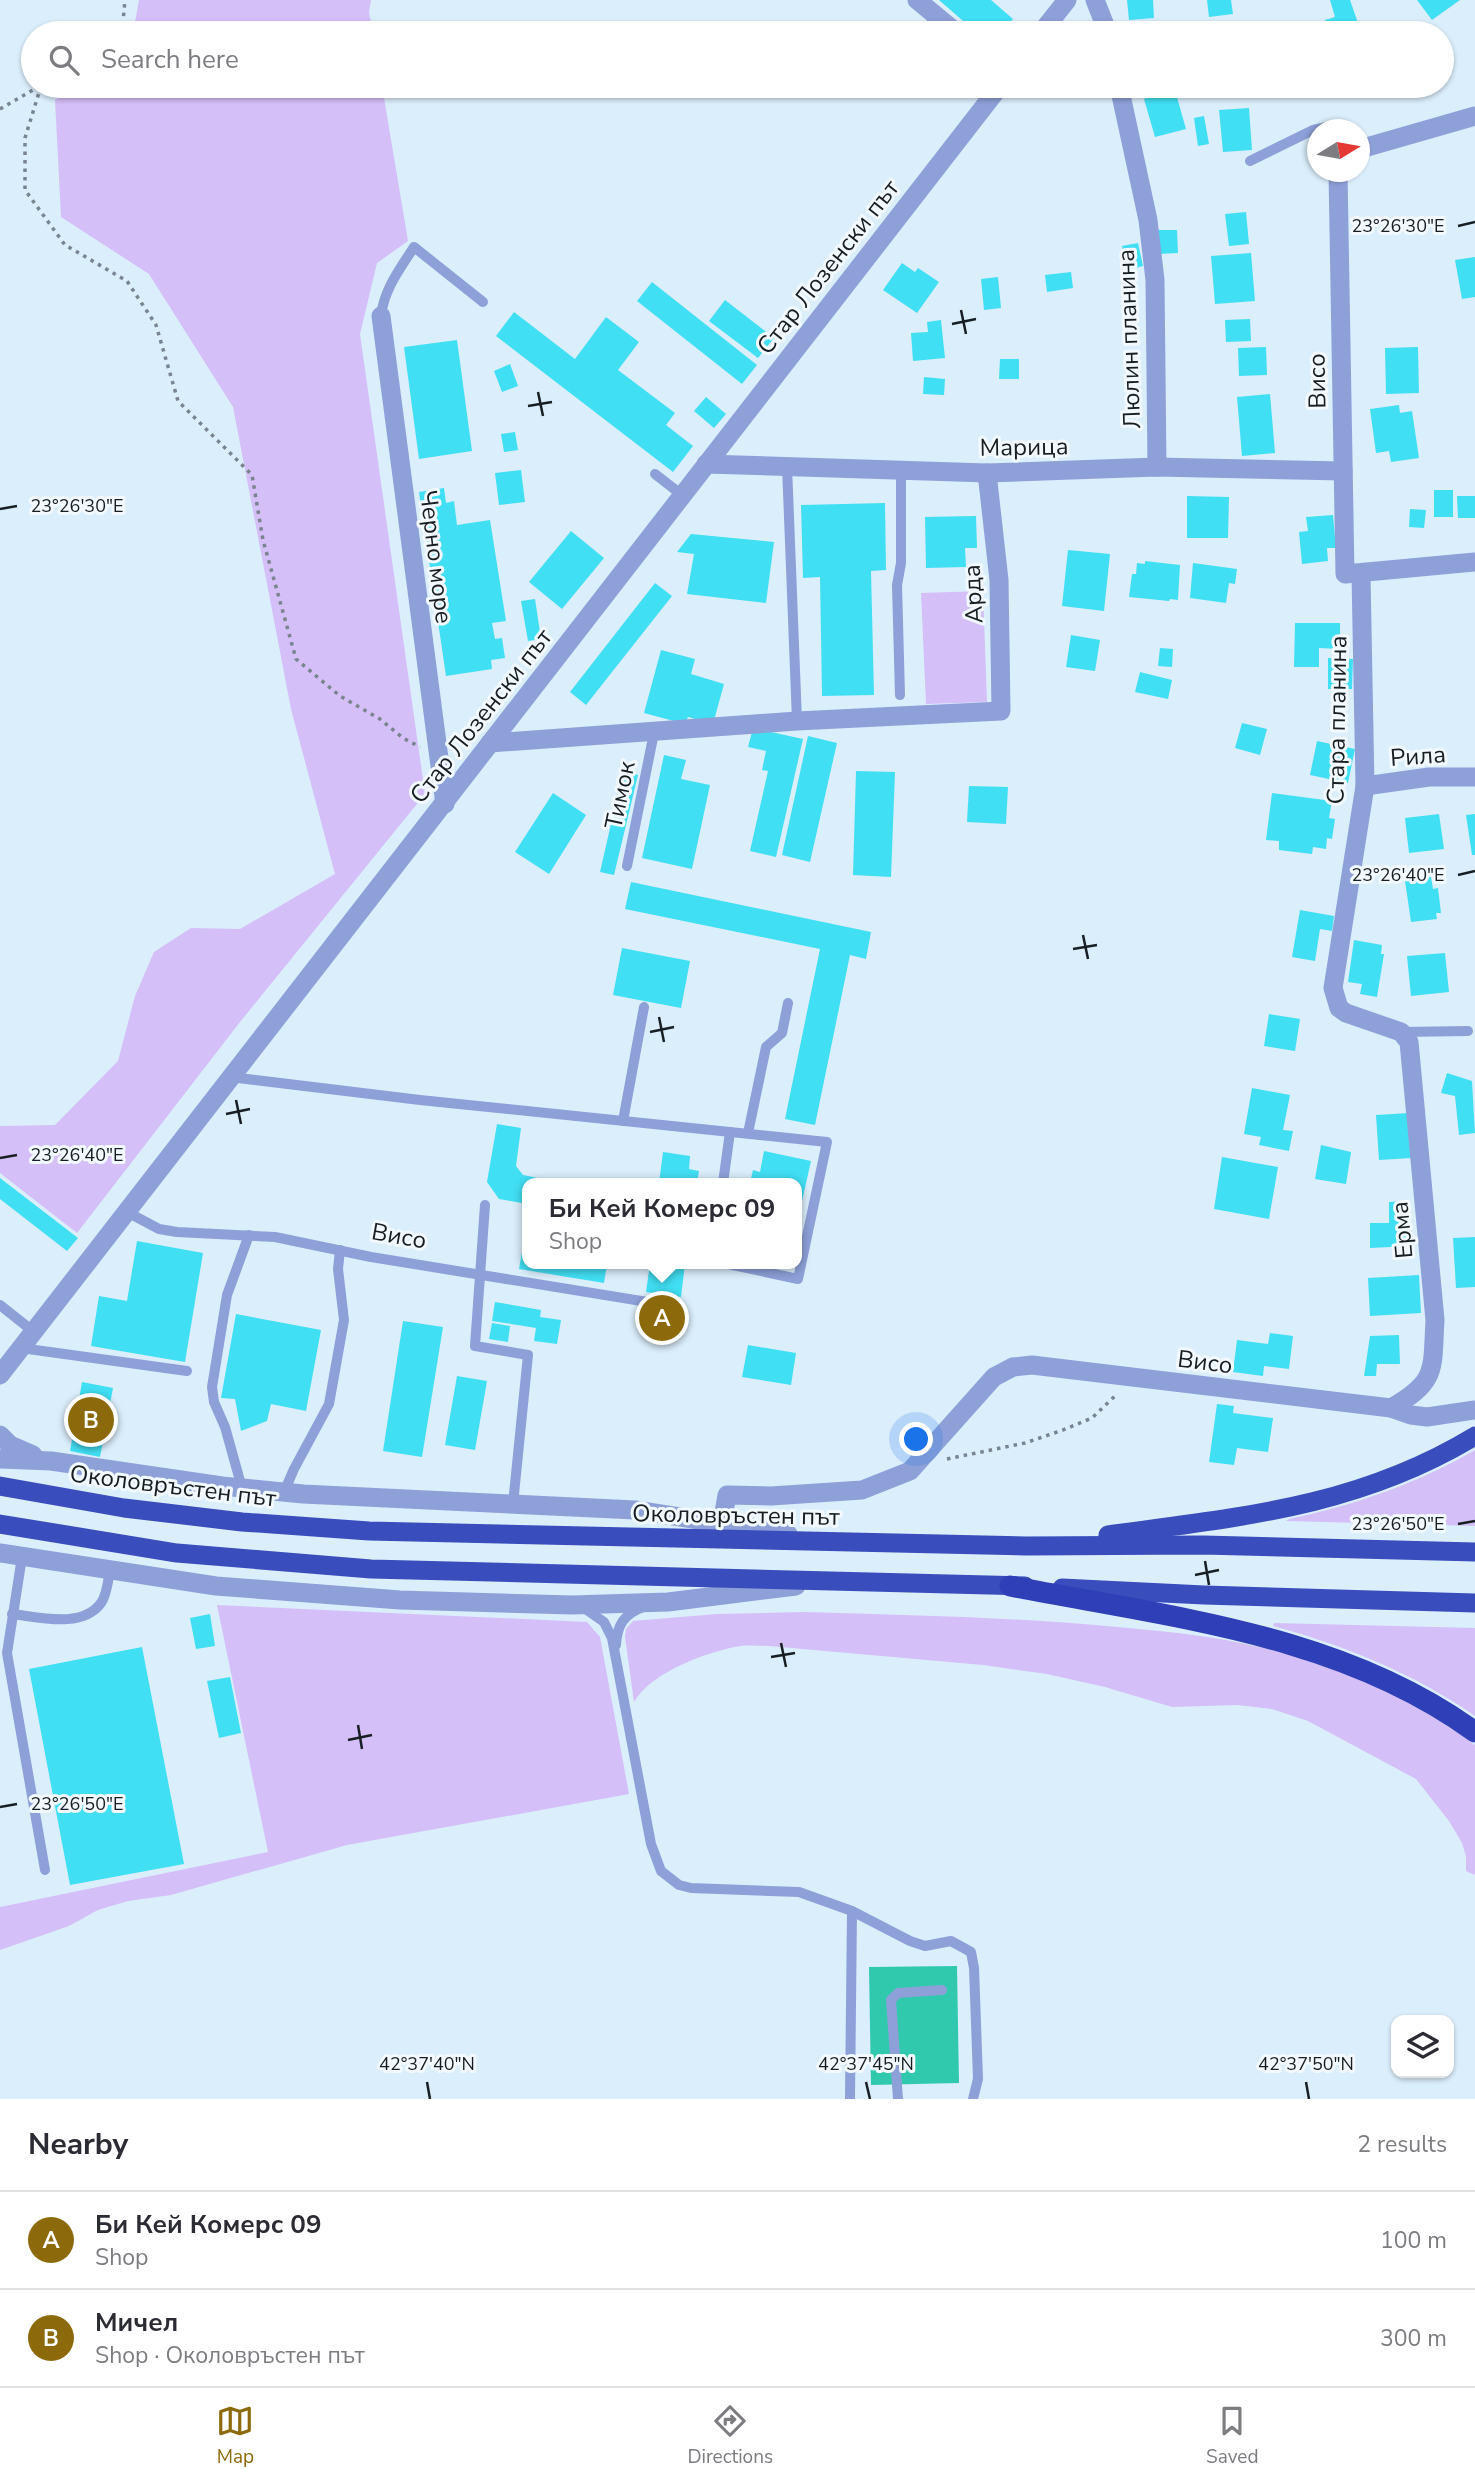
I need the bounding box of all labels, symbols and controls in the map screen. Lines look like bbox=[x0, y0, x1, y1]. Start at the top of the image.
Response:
search box bbox=[21, 21, 1454, 98]
icon: search bbox=[45, 41, 83, 79]
text: Search here bbox=[101, 42, 239, 77]
north arrow bbox=[1307, 119, 1370, 182]
street label: Стар Лозенски път bbox=[750, 173, 907, 361]
text: 23°26'30"E bbox=[1352, 214, 1445, 238]
street label: Люлин планина bbox=[1110, 249, 1148, 429]
street label: Висо bbox=[1301, 353, 1333, 409]
street label: Марица bbox=[979, 430, 1069, 464]
street label: Черно море bbox=[412, 489, 460, 625]
text: 23°26'30"E bbox=[31, 494, 124, 518]
street label: Арда bbox=[955, 564, 991, 624]
street label: Стар Лозенски път bbox=[403, 622, 560, 810]
street label: Стара планина bbox=[1320, 635, 1354, 805]
street label: Рила bbox=[1389, 738, 1447, 774]
street label: Тимок bbox=[597, 758, 643, 832]
text: 23°26'40"E bbox=[1352, 863, 1445, 887]
text: 23°26'40"E bbox=[31, 1143, 124, 1167]
popup bbox=[522, 1178, 802, 1269]
text: Би Кей Комерс 09 bbox=[549, 1191, 775, 1226]
street label: Ерма bbox=[1384, 1200, 1420, 1260]
street label: Висо bbox=[369, 1215, 429, 1257]
text: Shop bbox=[549, 1226, 602, 1257]
pin: A bbox=[639, 1292, 685, 1344]
street label: Висо bbox=[1176, 1343, 1234, 1381]
pin: B bbox=[68, 1394, 114, 1446]
your location bbox=[899, 1422, 933, 1456]
street label: Околовръстен път bbox=[68, 1457, 278, 1515]
street label: Околовръстен път bbox=[632, 1497, 841, 1533]
text: 23°26'50"E bbox=[1352, 1512, 1445, 1536]
text: 23°26'50"E bbox=[31, 1792, 124, 1816]
map controls bbox=[1391, 2015, 1454, 2078]
button: layers bbox=[1391, 2015, 1454, 2078]
text: 42°37'40"N bbox=[379, 2052, 475, 2076]
text: 42°37'45"N bbox=[818, 2052, 914, 2076]
text: 42°37'50"N bbox=[1258, 2052, 1354, 2076]
text: Nearby bbox=[28, 2124, 128, 2165]
text: 2 results bbox=[1357, 2129, 1447, 2160]
text: Би Кей Комерс 09 bbox=[95, 2207, 322, 2242]
text: A bbox=[42, 2225, 60, 2256]
text: 100 m bbox=[1380, 2225, 1447, 2256]
text: Shop bbox=[95, 2242, 148, 2273]
text: Мичел bbox=[95, 2305, 178, 2340]
text: B bbox=[43, 2323, 59, 2354]
text: 300 m bbox=[1380, 2323, 1447, 2354]
text: Shop · Околовръстен път bbox=[95, 2340, 365, 2371]
tab: Map bbox=[216, 2402, 254, 2470]
tab: Directions bbox=[687, 2402, 773, 2470]
tab: Saved bbox=[1206, 2402, 1259, 2470]

